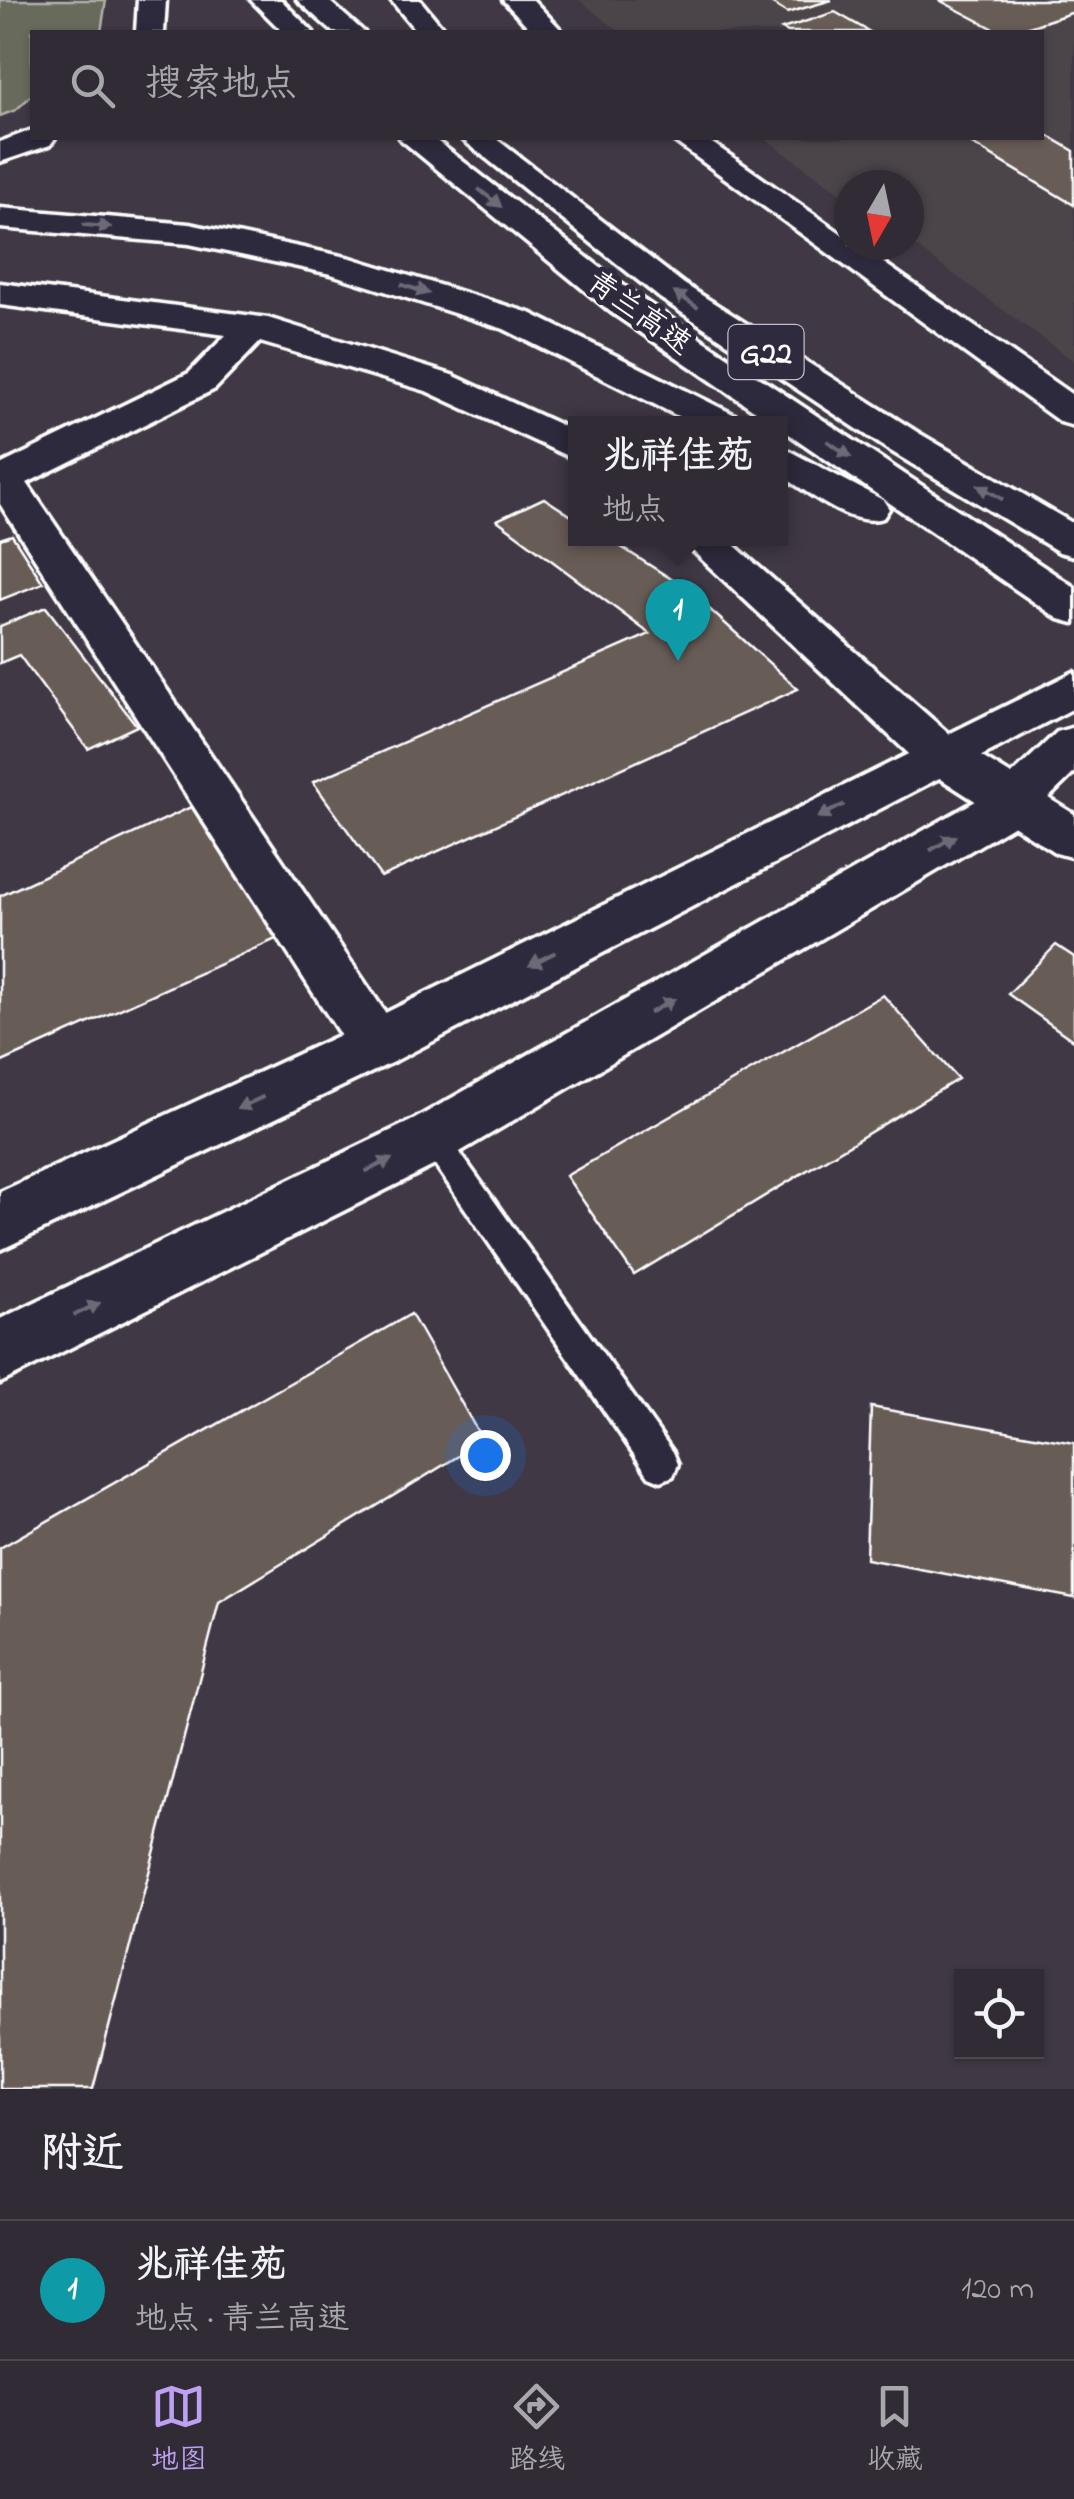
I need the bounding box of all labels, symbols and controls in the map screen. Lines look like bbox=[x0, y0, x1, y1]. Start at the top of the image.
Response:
search box bbox=[30, 30, 1044, 140]
icon: search bbox=[65, 58, 120, 113]
text: 搜索地点 bbox=[145, 58, 297, 114]
north arrow bbox=[834, 170, 924, 260]
one-way arrow bbox=[478, 187, 503, 208]
one-way arrow bbox=[82, 218, 114, 234]
street label: 青兰高速 bbox=[577, 261, 700, 367]
one-way arrow bbox=[400, 282, 431, 297]
one-way arrow bbox=[672, 291, 699, 310]
road number: G22 bbox=[728, 325, 804, 379]
popup bbox=[568, 416, 788, 546]
text: 兆祥佳苑 bbox=[602, 430, 754, 486]
one-way arrow bbox=[826, 439, 853, 458]
one-way arrow bbox=[976, 484, 1004, 502]
text: 地点 bbox=[602, 488, 666, 535]
pin: 1 bbox=[646, 578, 710, 661]
one-way arrow bbox=[817, 802, 846, 819]
one-way arrow bbox=[929, 835, 958, 852]
one-way arrow bbox=[527, 950, 556, 967]
one-way arrow bbox=[648, 997, 676, 1015]
one-way arrow bbox=[236, 1095, 265, 1112]
one-way arrow bbox=[365, 1157, 394, 1174]
one-way arrow bbox=[73, 1300, 102, 1317]
your location bbox=[460, 1430, 511, 1481]
map controls bbox=[954, 1969, 1044, 2059]
button: locate bbox=[954, 1969, 1044, 2059]
text: 附近 bbox=[40, 2125, 124, 2186]
text: 兆祥佳苑 bbox=[135, 2239, 287, 2295]
text: 1 bbox=[67, 2267, 78, 2314]
text: 120 m bbox=[961, 2267, 1034, 2314]
text: 地点 · 青兰高速 bbox=[135, 2297, 350, 2344]
tab: 地图 bbox=[151, 2379, 207, 2482]
tab: 路线 bbox=[509, 2379, 565, 2482]
tab: 收藏 bbox=[867, 2379, 923, 2482]

